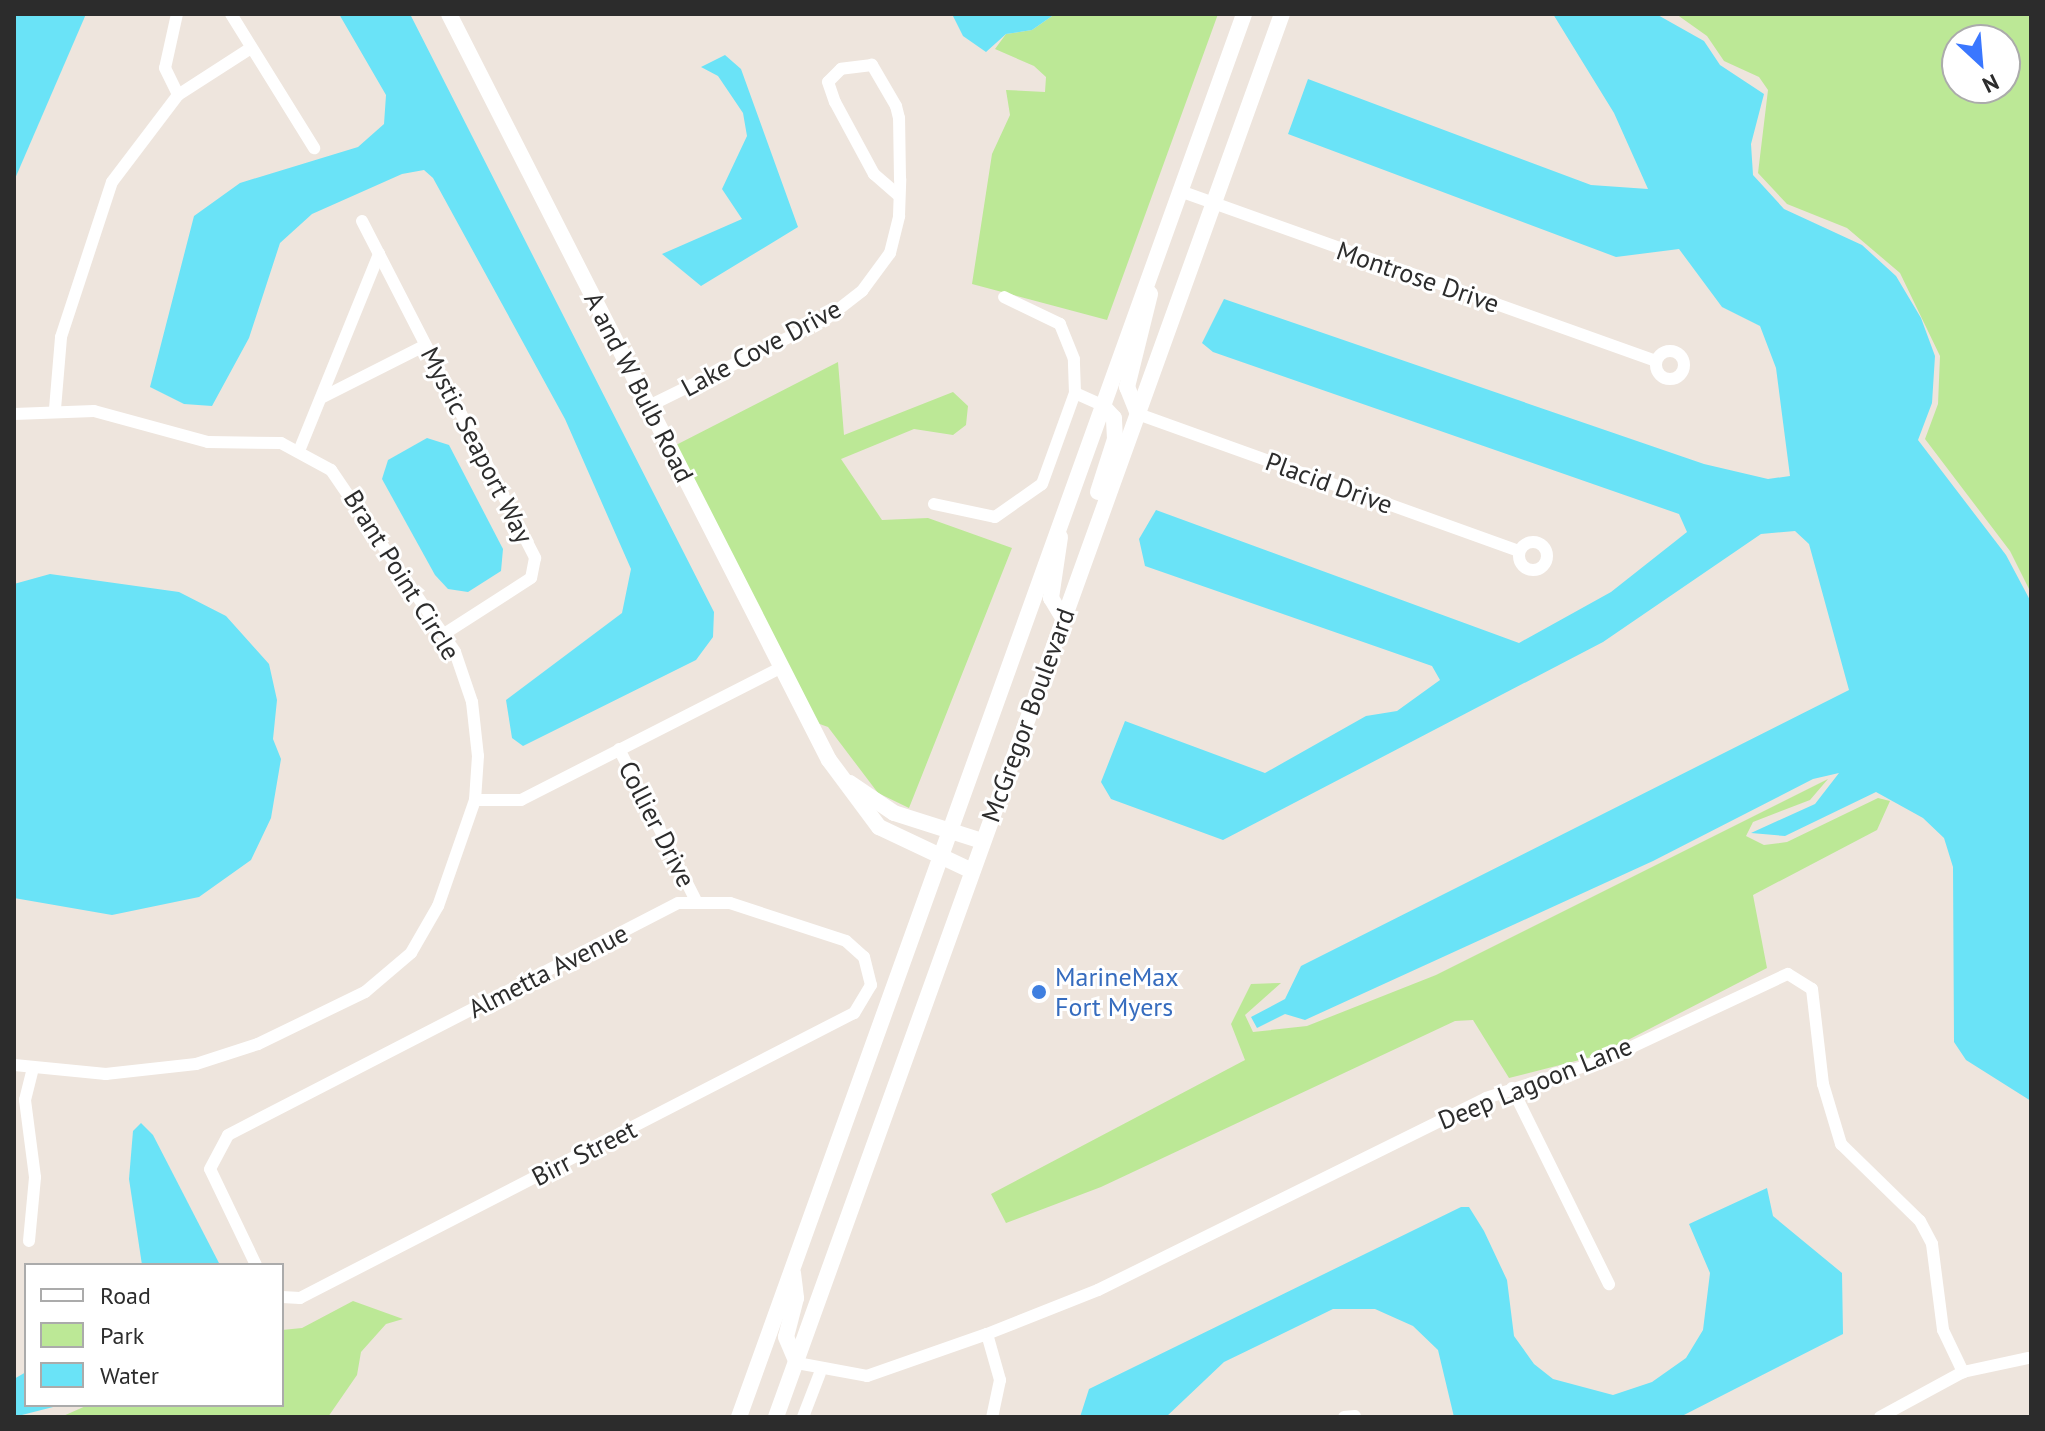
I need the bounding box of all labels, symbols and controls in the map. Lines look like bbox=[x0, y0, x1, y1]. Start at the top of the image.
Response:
north arrow bbox=[1941, 24, 2021, 104]
text: N bbox=[1978, 68, 2003, 100]
street label: Montrose Drive bbox=[1333, 235, 1503, 319]
street label: A and W Bulb Road bbox=[577, 286, 701, 488]
street label: Lake Cove Drive bbox=[676, 293, 846, 403]
street label: Mystic Seaport Way bbox=[414, 341, 540, 549]
street label: Placid Drive bbox=[1261, 446, 1397, 520]
street label: Brant Point Circle bbox=[337, 484, 467, 666]
street label: McGregor Boulevard bbox=[975, 604, 1081, 826]
street label: Collier Drive bbox=[612, 756, 702, 892]
street label: Almetta Avenue bbox=[463, 917, 633, 1025]
place label: MarineMax Fort Myers bbox=[1055, 961, 1179, 1022]
marker: MarineMax Fort Myers bbox=[1030, 983, 1048, 1001]
street label: Deep Lagoon Lane bbox=[1434, 1030, 1636, 1136]
street label: Birr Street bbox=[526, 1113, 642, 1193]
legend bbox=[24, 1263, 284, 1407]
text: Road bbox=[100, 1280, 151, 1311]
text: Park bbox=[100, 1320, 144, 1351]
text: Water bbox=[100, 1360, 159, 1391]

